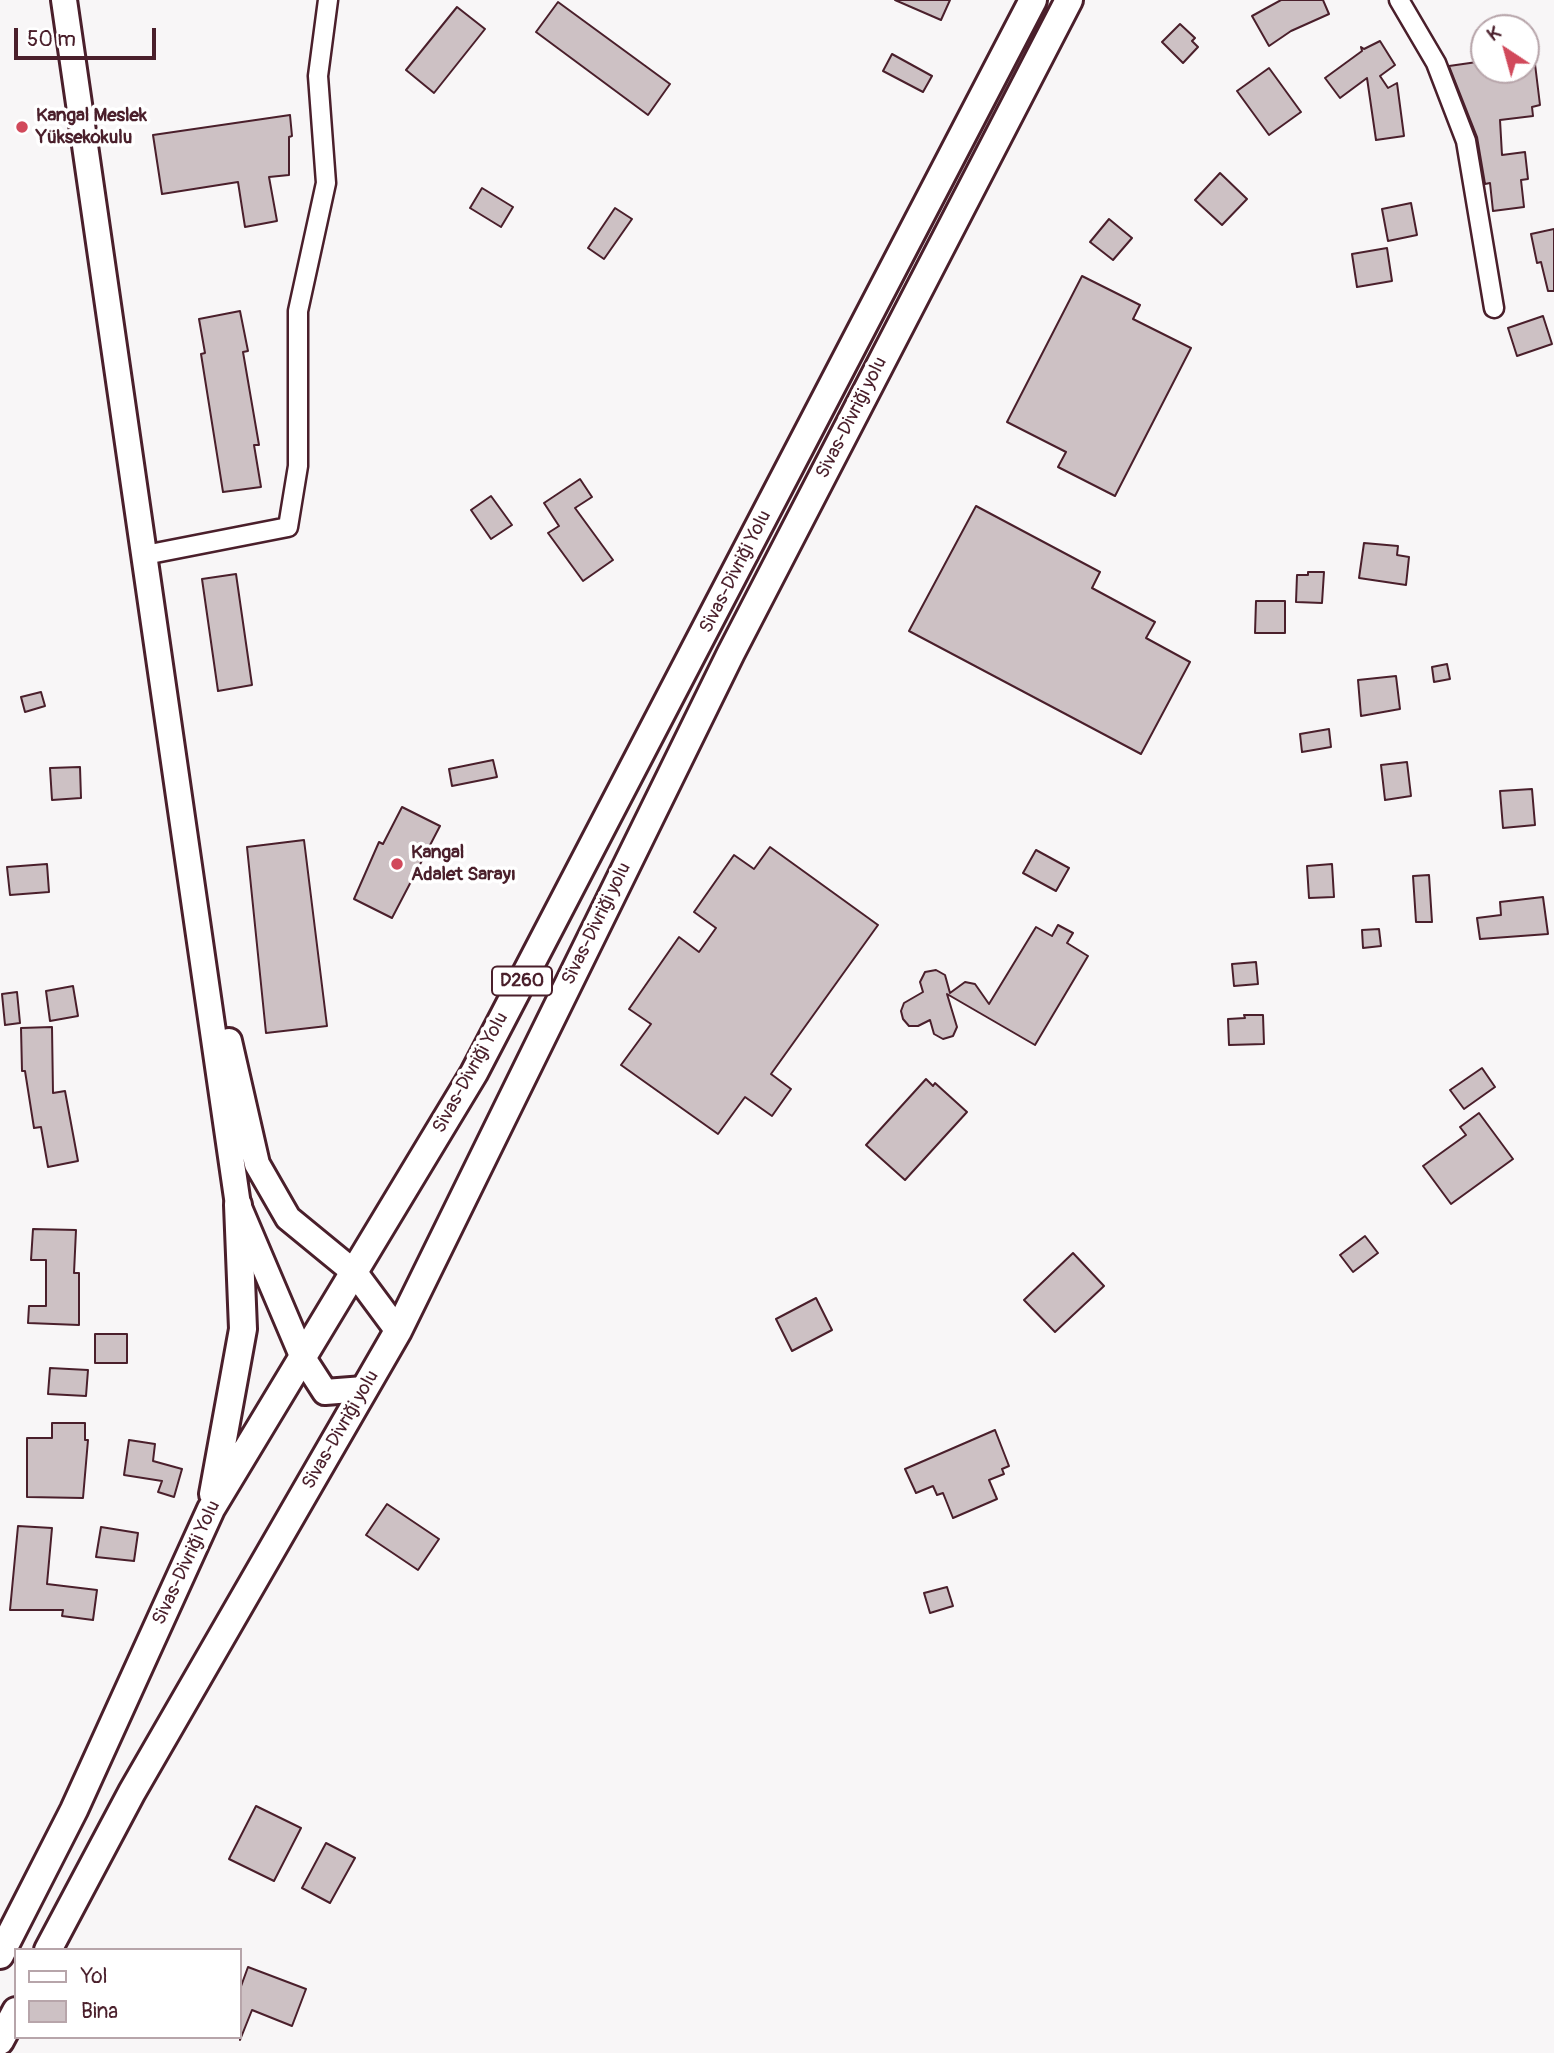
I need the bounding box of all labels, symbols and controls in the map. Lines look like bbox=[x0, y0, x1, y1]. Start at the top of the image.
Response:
scale bar bbox=[18, 14, 159, 58]
north arrow bbox=[1470, 14, 1540, 84]
text: K bbox=[1482, 21, 1506, 47]
text: 50 m bbox=[27, 26, 76, 53]
place label: Kangal Meslek Yüksekokulu bbox=[36, 105, 147, 149]
marker: Kangal Meslek Yüksekokulu bbox=[14, 119, 30, 135]
street label: Sivas-Divriği yolu bbox=[812, 353, 892, 483]
street label: Sivas-Divriği Yolu bbox=[695, 507, 777, 637]
place label: Kangal Adalet Sarayı bbox=[411, 842, 516, 886]
marker: Kangal Adalet Sarayı bbox=[389, 856, 405, 872]
street label: Sivas-Divriği yolu bbox=[558, 859, 636, 989]
road number: D260 bbox=[492, 966, 552, 996]
street label: Sivas-Divriği Yolu bbox=[428, 1009, 514, 1137]
street label: Sivas-Divriği yolu bbox=[298, 1367, 384, 1493]
street label: Sivas-Divriği Yolu bbox=[148, 1497, 226, 1629]
legend bbox=[14, 1948, 242, 2039]
text: Yol bbox=[81, 1963, 108, 1990]
text: Bina bbox=[81, 1998, 118, 2025]

